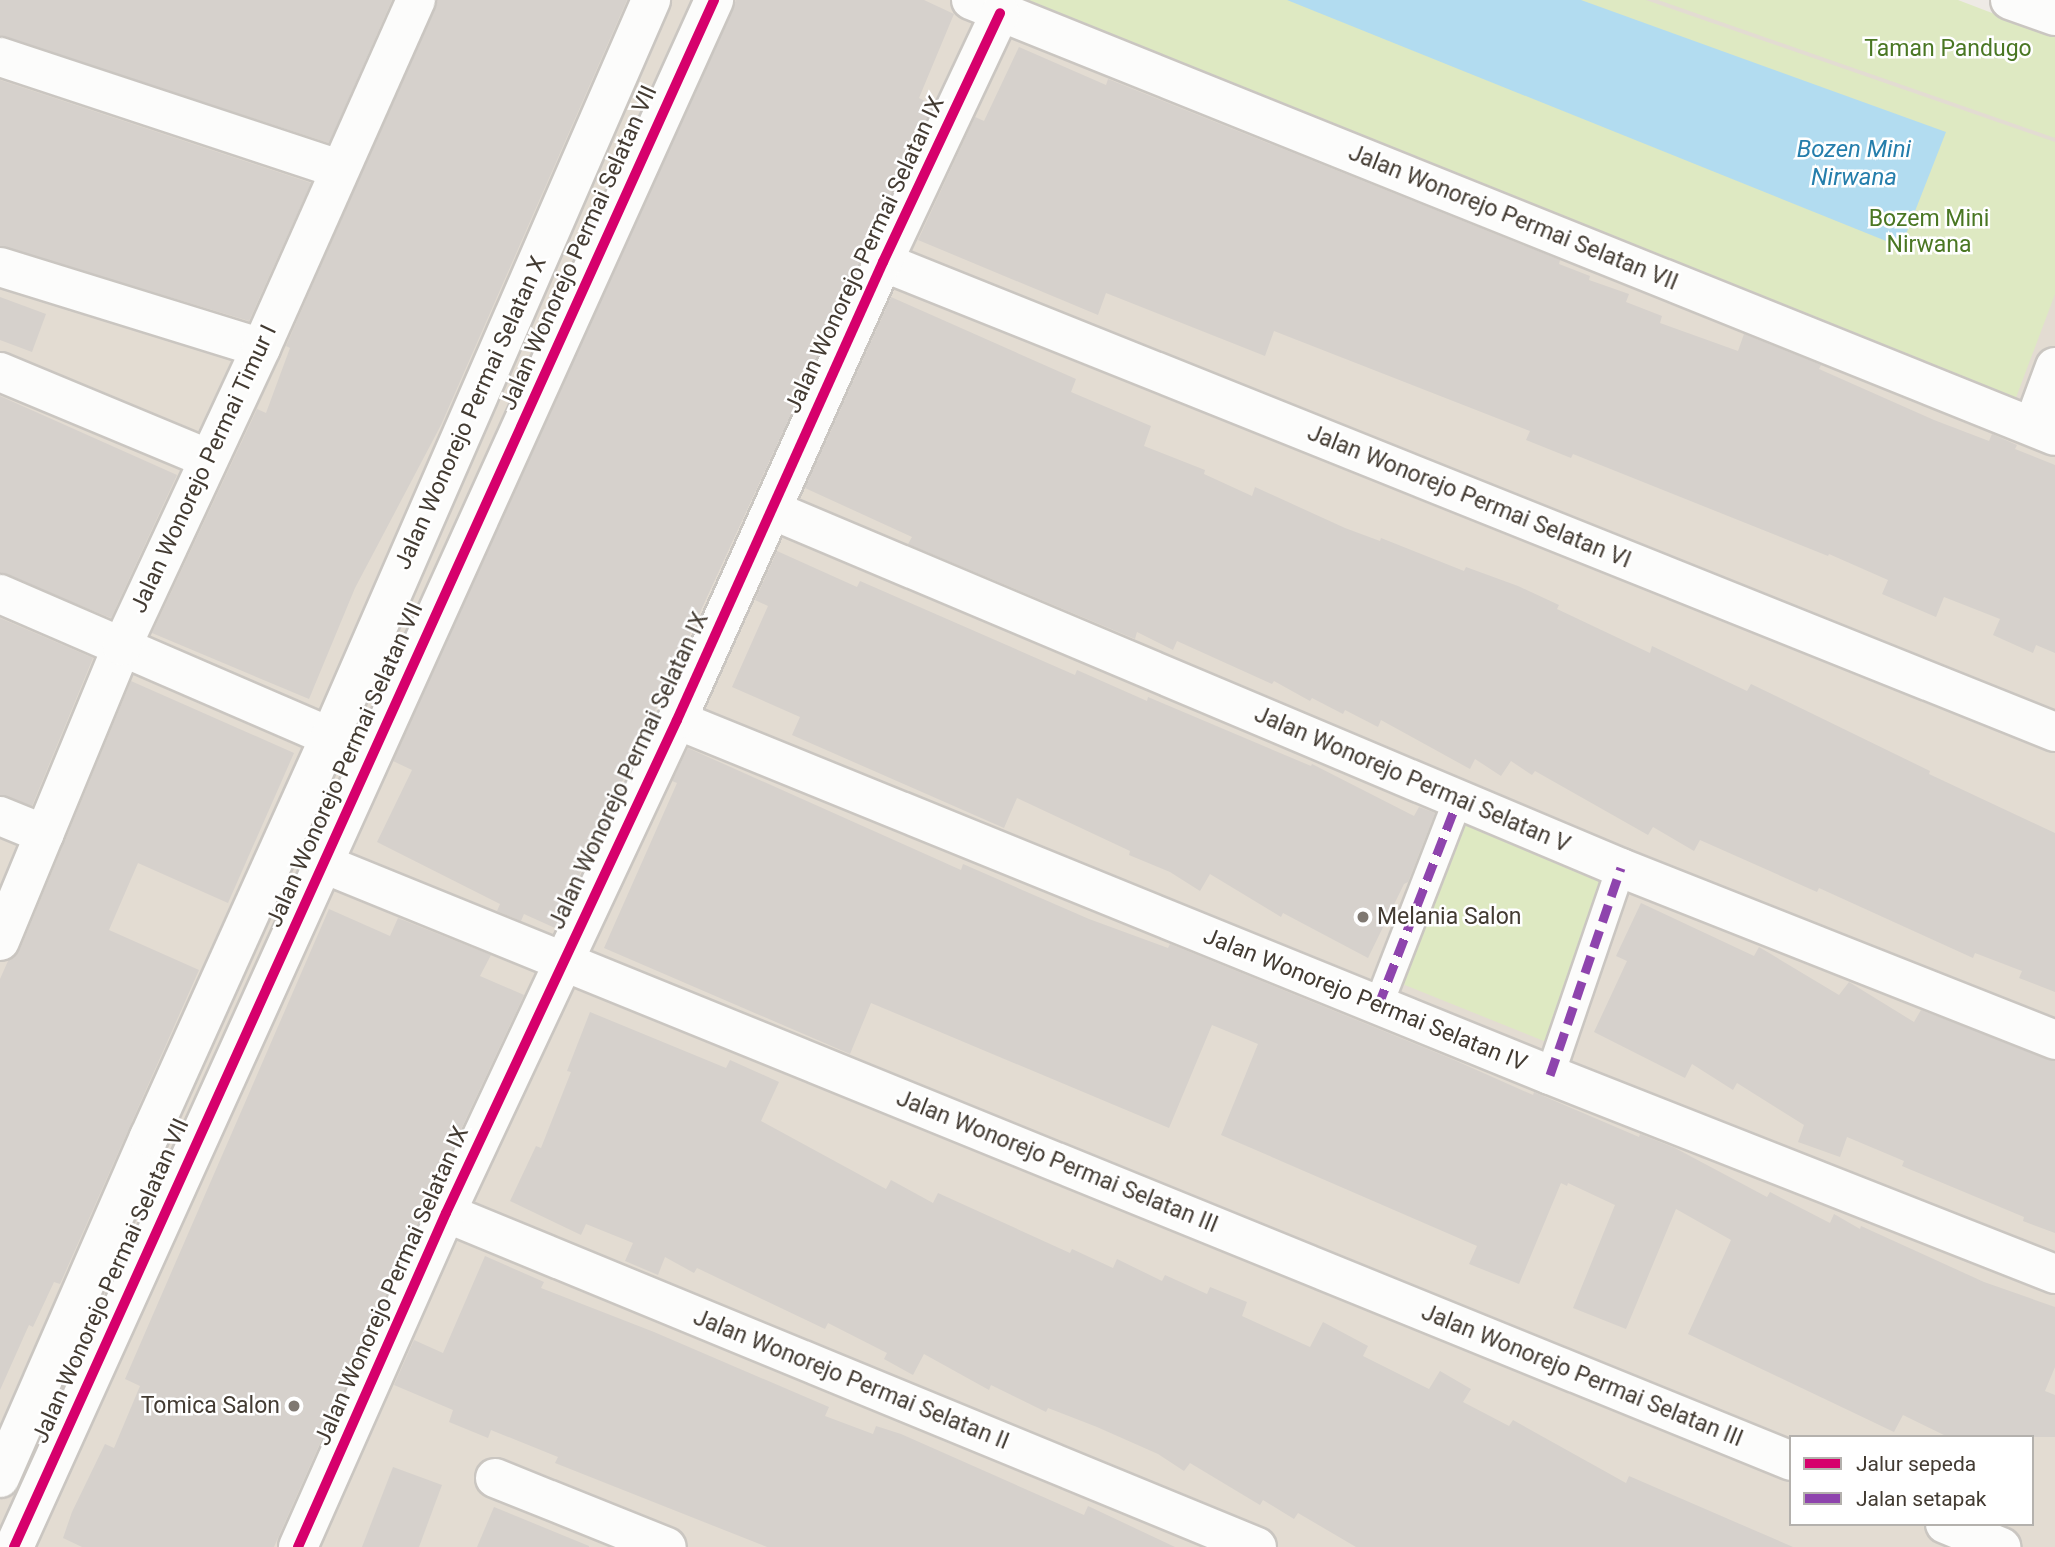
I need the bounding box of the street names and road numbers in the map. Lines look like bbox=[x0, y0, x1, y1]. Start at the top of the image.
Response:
street label: Jalan Wonorejo Permai Selatan VII bbox=[495, 81, 663, 415]
street label: Jalan Wonorejo Permai Selatan IX bbox=[779, 92, 951, 418]
street label: Jalan Wonorejo Permai Selatan VII bbox=[1344, 139, 1682, 297]
street label: Jalan Wonorejo Permai Selatan X bbox=[389, 252, 553, 574]
street label: Jalan Wonorejo Permai Timur I bbox=[125, 320, 283, 618]
street label: Jalan Wonorejo Permai Selatan VI bbox=[1303, 419, 1635, 575]
street label: Jalan Wonorejo Permai Selatan VII bbox=[261, 598, 429, 932]
street label: Jalan Wonorejo Permai Selatan IX bbox=[543, 608, 715, 934]
street label: Jalan Wonorejo Permai Selatan V bbox=[1250, 701, 1574, 859]
street label: Jalan Wonorejo Permai Selatan IV bbox=[1199, 922, 1531, 1078]
street label: Jalan Wonorejo Permai Selatan III bbox=[892, 1085, 1222, 1239]
street label: Jalan Wonorejo Permai Selatan VII bbox=[27, 1114, 195, 1448]
street label: Jalan Wonorejo Permai Selatan IX bbox=[309, 1122, 475, 1450]
street label: Jalan Wonorejo Permai Selatan III bbox=[1417, 1299, 1747, 1453]
street label: Jalan Wonorejo Permai Selatan II bbox=[689, 1304, 1013, 1456]

